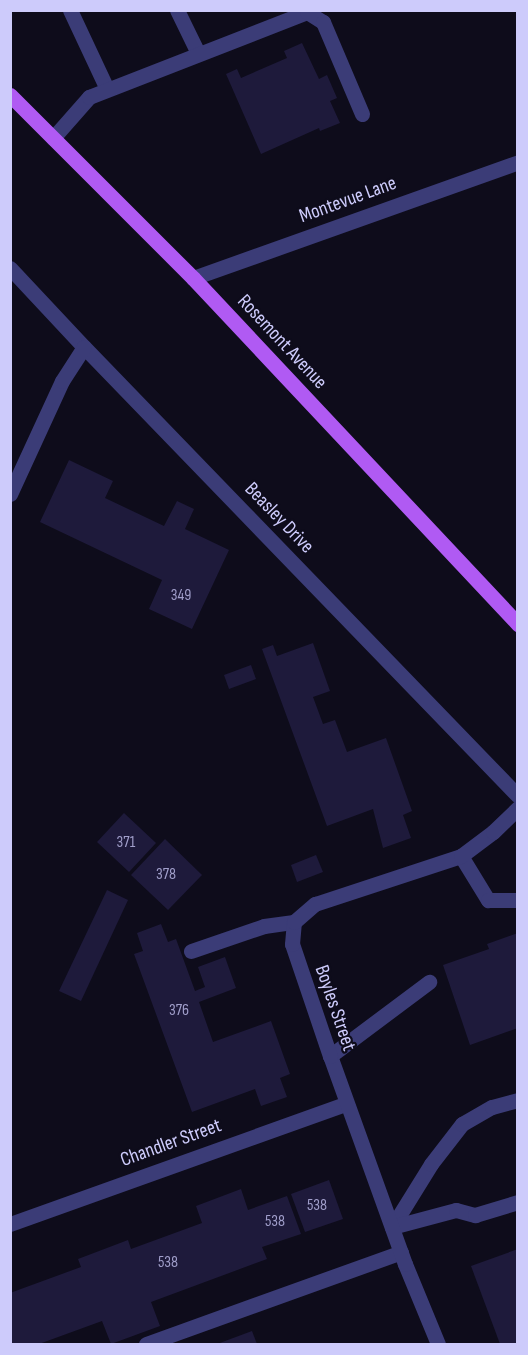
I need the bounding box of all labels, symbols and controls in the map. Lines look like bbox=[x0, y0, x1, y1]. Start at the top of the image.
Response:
street label: Montevue Lane bbox=[296, 171, 400, 229]
street label: Rosemont Avenue bbox=[232, 290, 332, 394]
street label: Beasley Drive bbox=[239, 478, 319, 558]
house number: 349 bbox=[171, 586, 191, 606]
house number: 371 bbox=[117, 833, 135, 853]
house number: 378 bbox=[156, 865, 176, 885]
street label: Boyles Street bbox=[309, 962, 361, 1054]
house number: 376 bbox=[169, 1001, 189, 1021]
street label: Chandler Street bbox=[117, 1114, 225, 1172]
house number: 538 bbox=[307, 1196, 327, 1216]
house number: 538 bbox=[265, 1212, 285, 1232]
house number: 538 bbox=[158, 1253, 178, 1273]

